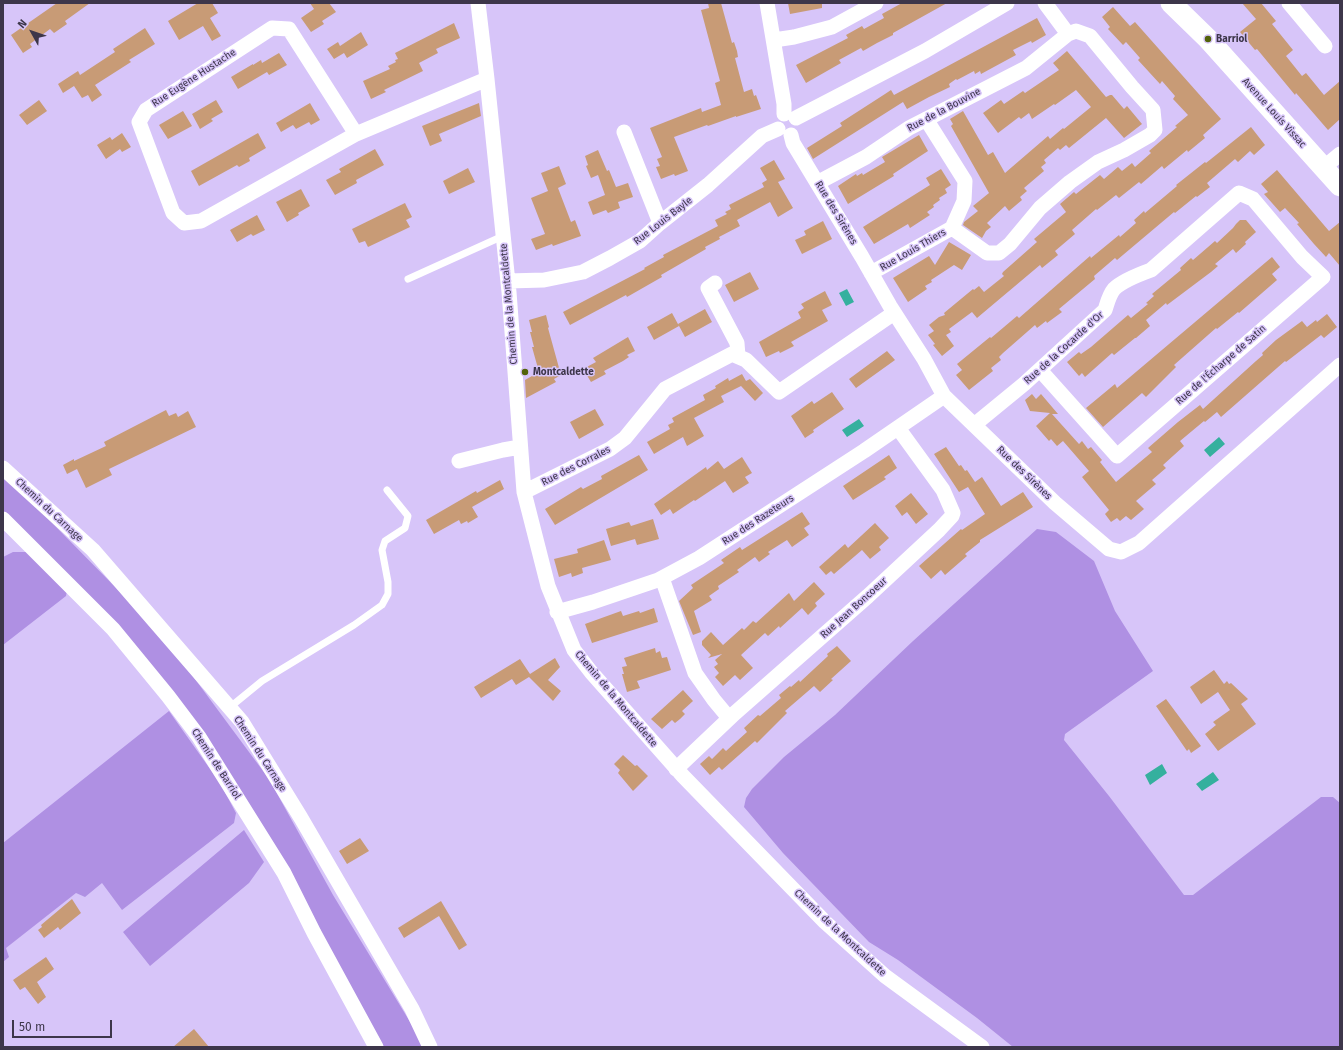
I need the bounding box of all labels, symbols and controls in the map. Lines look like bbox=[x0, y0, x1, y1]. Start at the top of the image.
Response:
north arrow bbox=[12, 12, 52, 52]
text: N bbox=[15, 17, 30, 31]
place label: Barriol bbox=[1216, 33, 1247, 45]
marker: Barriol bbox=[1203, 34, 1213, 44]
street label: Rue Eugène Hustache bbox=[150, 46, 238, 110]
street label: Avenue Louis Vissac bbox=[1239, 76, 1309, 150]
street label: Rue de la Bouvine bbox=[905, 85, 983, 135]
street label: Rue des Sirènes bbox=[812, 179, 860, 247]
street label: Rue Louis Bayle bbox=[631, 194, 695, 248]
street label: Rue Louis Thiers bbox=[878, 226, 948, 274]
street label: Chemin de la Montcaldette bbox=[498, 243, 520, 365]
street label: Rue de la Cocarde d'Or bbox=[1022, 309, 1106, 387]
street label: Rue de l'Écharpe de Satin bbox=[1174, 323, 1268, 407]
place label: Montcaldette bbox=[533, 366, 594, 378]
marker: Montcaldette bbox=[520, 367, 530, 377]
street label: Rue des Corrales bbox=[540, 443, 612, 489]
street label: Rue des Sirènes bbox=[994, 444, 1054, 502]
street label: Chemin du Carnage bbox=[13, 476, 85, 544]
street label: Rue des Razeteurs bbox=[720, 492, 796, 548]
street label: Rue Jean Boncoeur bbox=[818, 575, 890, 641]
street label: Chemin de la Montcaldette bbox=[572, 649, 660, 749]
street label: Chemin du Carnage bbox=[231, 714, 289, 794]
street label: Chemin de Barriol bbox=[189, 727, 243, 801]
street label: Chemin de la Montcaldette bbox=[791, 887, 889, 979]
scale bar bbox=[14, 1012, 114, 1038]
text: 50 m bbox=[19, 1020, 45, 1034]

